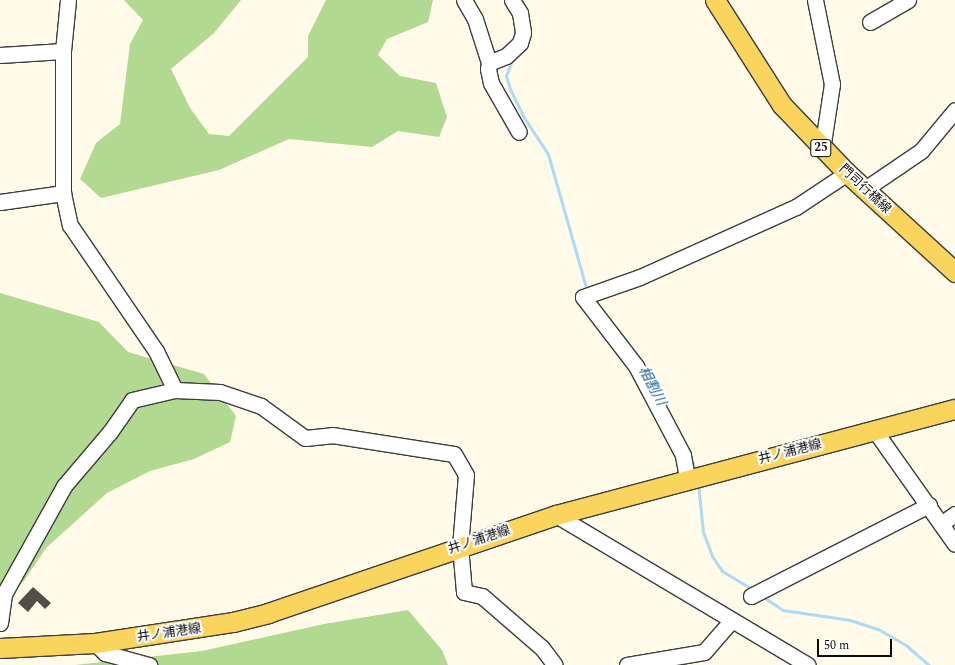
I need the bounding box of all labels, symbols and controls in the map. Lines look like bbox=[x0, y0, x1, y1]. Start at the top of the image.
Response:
road number: 25 bbox=[810, 138, 832, 158]
street label: 門司行橋線 bbox=[836, 161, 894, 217]
water label: 相割川 bbox=[635, 364, 669, 408]
street label: 井ノ浦港線 bbox=[757, 437, 823, 467]
street label: 井ノ浦港線 bbox=[446, 523, 512, 557]
street label: 井ノ浦港線 bbox=[136, 621, 202, 645]
scale bar bbox=[819, 631, 894, 657]
text: 50 m bbox=[824, 636, 849, 655]

